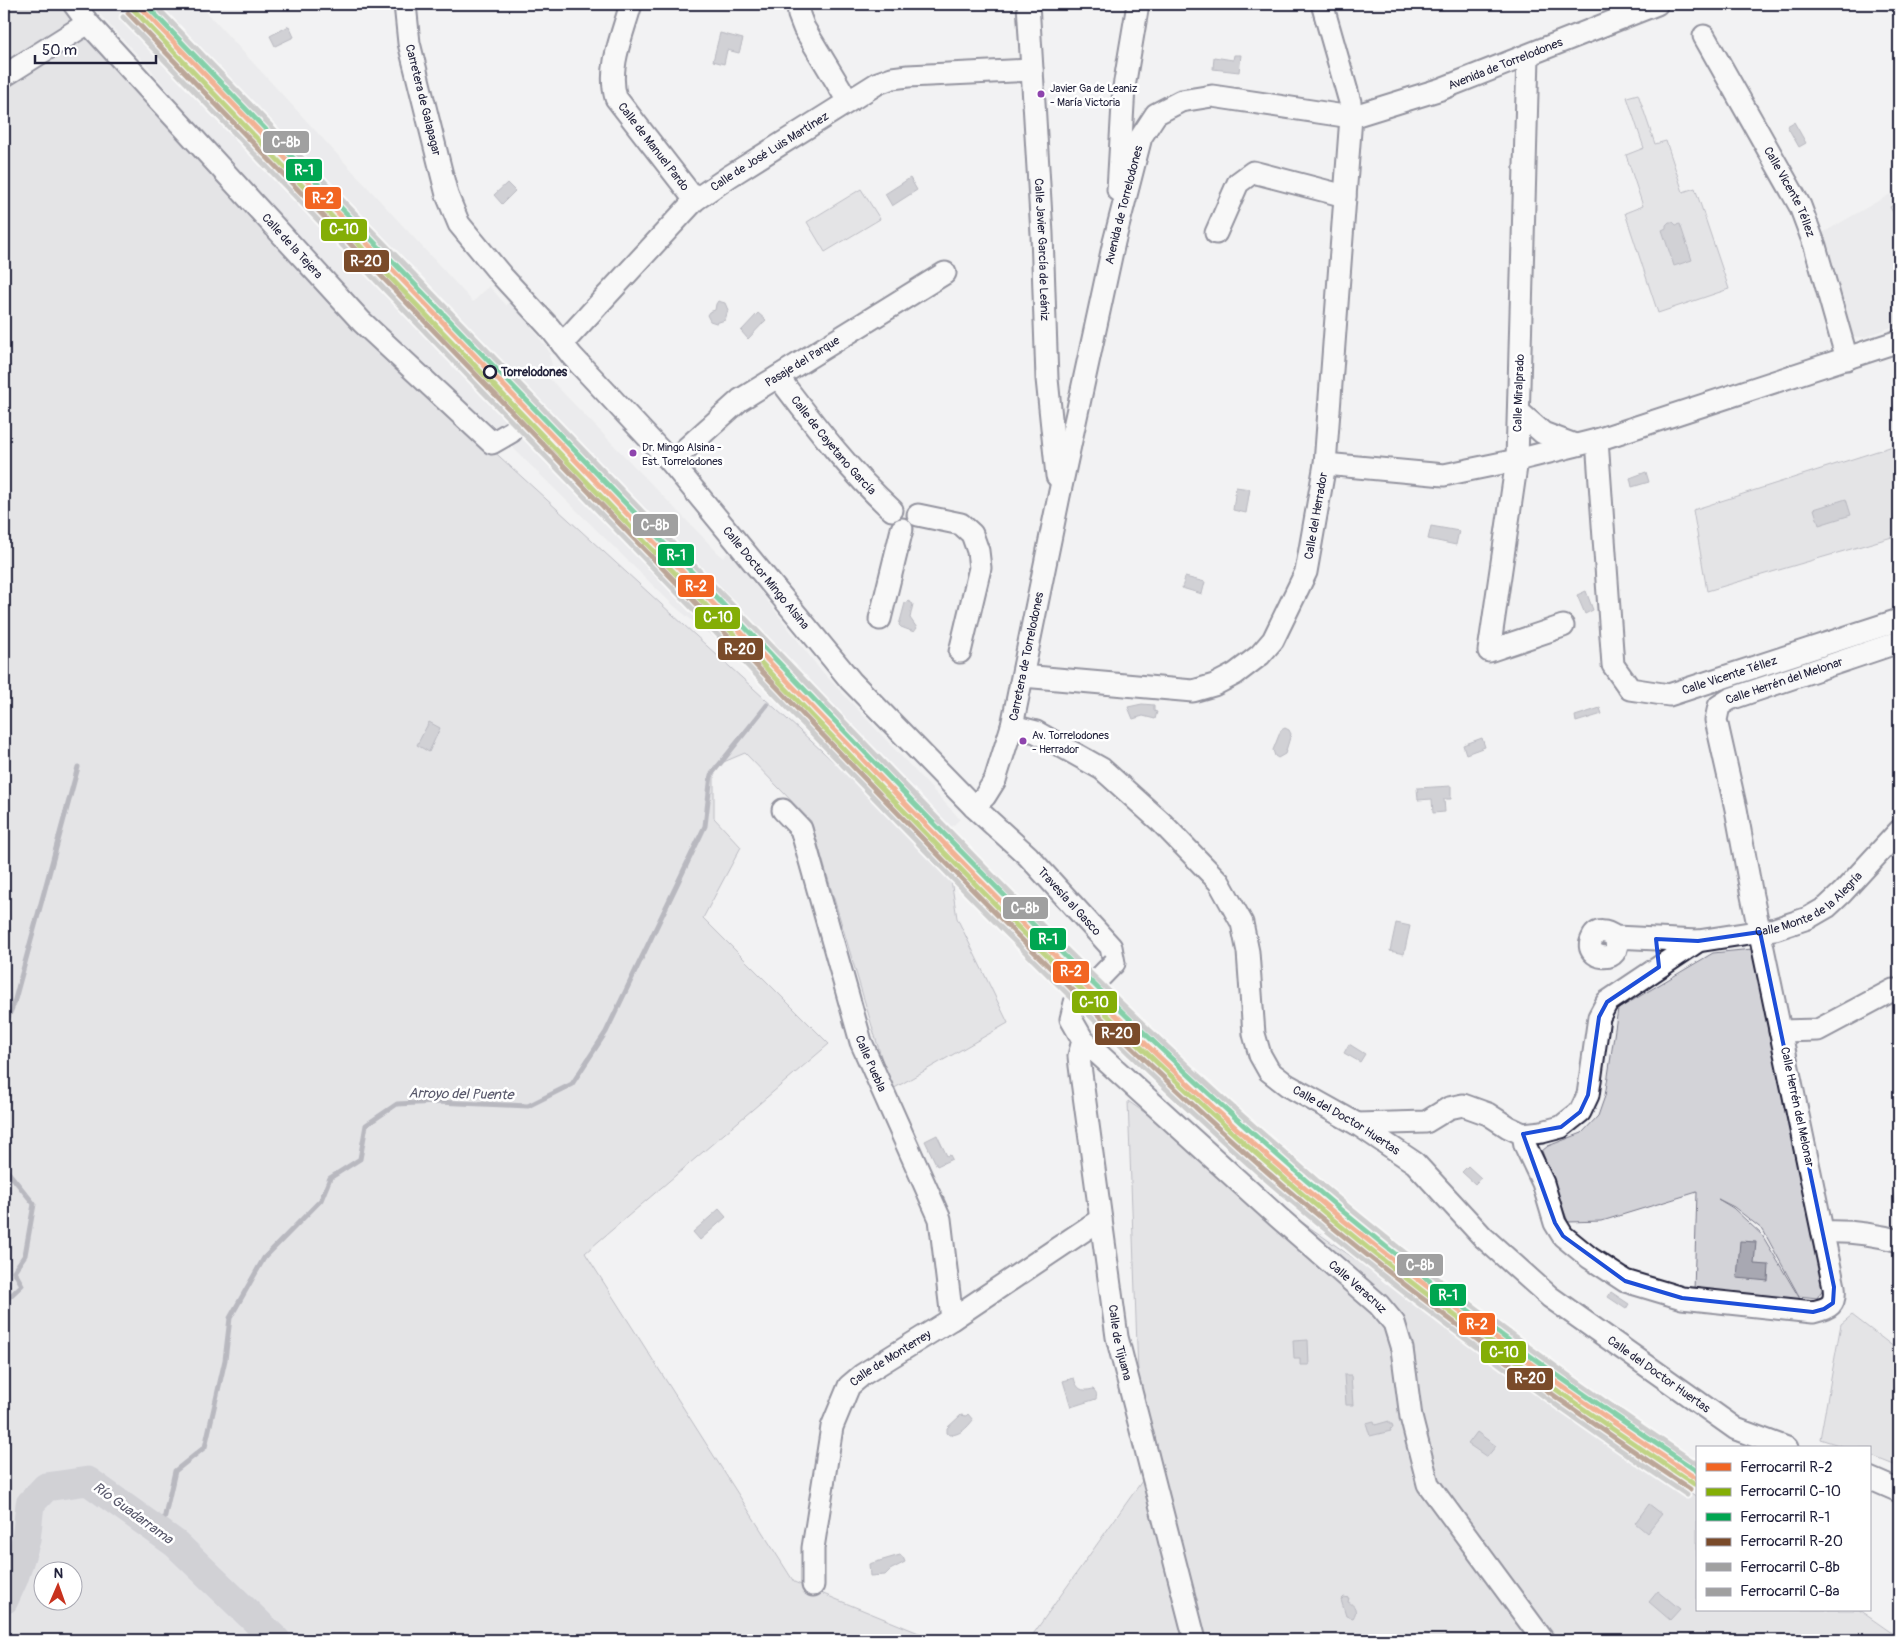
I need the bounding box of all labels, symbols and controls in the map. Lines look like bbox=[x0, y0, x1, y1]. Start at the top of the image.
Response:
scale bar bbox=[35, 32, 156, 64]
street label: Avenida de Torrelodones bbox=[1446, 34, 1565, 93]
text: 50 m bbox=[42, 41, 77, 60]
street label: Carretera de Galapagar bbox=[402, 43, 445, 158]
place label: Javier Gª de Leaniz - María Victoria bbox=[1050, 82, 1138, 109]
marker: Javier Gª de Leaniz - María Victoria bbox=[1036, 89, 1046, 99]
street label: Calle de Manuel Pardo bbox=[615, 99, 693, 194]
street label: Calle de José Luis Martínez bbox=[708, 108, 831, 195]
line badge: C-8b bbox=[262, 130, 310, 154]
text: C-8b bbox=[272, 134, 300, 151]
street label: Avenida de Torrelodones bbox=[1102, 143, 1146, 266]
street label: Calle Vicente Téllez bbox=[1761, 144, 1818, 239]
line badge: R-1 bbox=[285, 158, 323, 182]
text: R-1 bbox=[294, 162, 314, 179]
street label: Calle Javier García de Leániz bbox=[1031, 178, 1052, 321]
line badge: R-2 bbox=[304, 186, 342, 210]
text: R-2 bbox=[312, 190, 334, 207]
street label: Calle de la Tejera bbox=[259, 210, 326, 282]
line badge: C-10 bbox=[320, 218, 368, 242]
text: C-10 bbox=[329, 221, 359, 238]
line badge: R-20 bbox=[343, 249, 390, 273]
text: R-20 bbox=[350, 253, 382, 270]
street label: Pasaje del Parque bbox=[762, 333, 842, 390]
street label: Calle Miralprado bbox=[1510, 353, 1528, 432]
marker: Torrelodones bbox=[483, 365, 497, 379]
place label: Torrelodones bbox=[500, 365, 568, 380]
street label: Calle de Cayetano García bbox=[788, 393, 880, 498]
place label: Dr. Mingo Alsina - Est. Torrelodones bbox=[642, 441, 723, 468]
marker: Dr. Mingo Alsina - Est. Torrelodones bbox=[628, 448, 638, 458]
street label: Calle del Herrador bbox=[1301, 470, 1331, 561]
line badge: C-8b bbox=[632, 513, 679, 537]
text: C-8b bbox=[641, 517, 669, 534]
street label: Calle Doctor Mingo Alsina bbox=[720, 523, 813, 633]
line badge: R-1 bbox=[657, 543, 695, 567]
text: R-1 bbox=[666, 547, 686, 564]
line badge: R-2 bbox=[677, 574, 715, 598]
text: R-2 bbox=[685, 578, 707, 595]
street label: Carretera de Torrelodones bbox=[1006, 590, 1047, 722]
line badge: C-10 bbox=[694, 606, 741, 630]
text: C-10 bbox=[703, 609, 733, 626]
line badge: R-20 bbox=[717, 637, 764, 661]
text: R-20 bbox=[724, 641, 756, 658]
street label: Calle Vicente Téllez bbox=[1680, 653, 1779, 698]
street label: Calle Herrén del Melonar bbox=[1723, 654, 1845, 707]
place label: Av. Torrelodones - Herrador bbox=[1032, 729, 1109, 756]
marker: Av. Torrelodones - Herrador bbox=[1018, 736, 1028, 746]
street label: Travesía al Gasco bbox=[1034, 864, 1105, 939]
street label: Calle Monte de la Alegría bbox=[1754, 868, 1866, 940]
line badge: C-8b bbox=[1002, 896, 1049, 920]
text: C-8b bbox=[1011, 900, 1039, 917]
line badge: R-1 bbox=[1029, 927, 1067, 951]
text: R-1 bbox=[1038, 931, 1058, 948]
line badge: R-2 bbox=[1052, 960, 1090, 984]
text: R-2 bbox=[1060, 963, 1082, 980]
line badge: C-10 bbox=[1071, 990, 1118, 1014]
text: C-10 bbox=[1079, 994, 1109, 1011]
line badge: R-20 bbox=[1094, 1022, 1141, 1046]
text: R-20 bbox=[1101, 1025, 1133, 1042]
street label: Calle Puebla bbox=[852, 1034, 890, 1094]
street label: Calle Herrén del Melonar bbox=[1777, 1046, 1817, 1169]
street label: Calle del Doctor Huertas bbox=[1290, 1082, 1403, 1159]
water label: Arroyo del Puente bbox=[408, 1085, 516, 1103]
line badge: C-8b bbox=[1396, 1253, 1444, 1277]
street label: Calle Veracruz bbox=[1325, 1257, 1390, 1316]
text: C-8b bbox=[1406, 1257, 1434, 1274]
line badge: R-1 bbox=[1429, 1283, 1467, 1307]
text: R-1 bbox=[1438, 1287, 1458, 1304]
street label: Calle de Tijuana bbox=[1105, 1304, 1135, 1382]
line badge: R-2 bbox=[1458, 1312, 1496, 1336]
text: R-2 bbox=[1466, 1316, 1488, 1333]
street label: Calle de Monterrey bbox=[847, 1326, 934, 1390]
street label: Calle del Doctor Huertas bbox=[1605, 1333, 1714, 1416]
line badge: C-10 bbox=[1480, 1340, 1527, 1364]
text: C-10 bbox=[1489, 1344, 1519, 1361]
line badge: R-20 bbox=[1506, 1367, 1554, 1391]
text: R-20 bbox=[1514, 1370, 1546, 1387]
legend bbox=[1696, 1446, 1870, 1612]
text: Ferrocarril R-2 bbox=[1740, 1458, 1833, 1477]
water label: Río Guadarrama bbox=[90, 1478, 177, 1548]
text: Ferrocarril C-10 bbox=[1740, 1482, 1841, 1501]
text: Ferrocarril R-1 bbox=[1740, 1508, 1830, 1527]
text: Ferrocarril R-20 bbox=[1740, 1532, 1843, 1551]
text: Ferrocarril C-8b bbox=[1740, 1558, 1840, 1577]
north arrow bbox=[32, 1562, 82, 1612]
text: N bbox=[53, 1565, 63, 1582]
text: Ferrocarril C-8a bbox=[1740, 1582, 1839, 1601]

